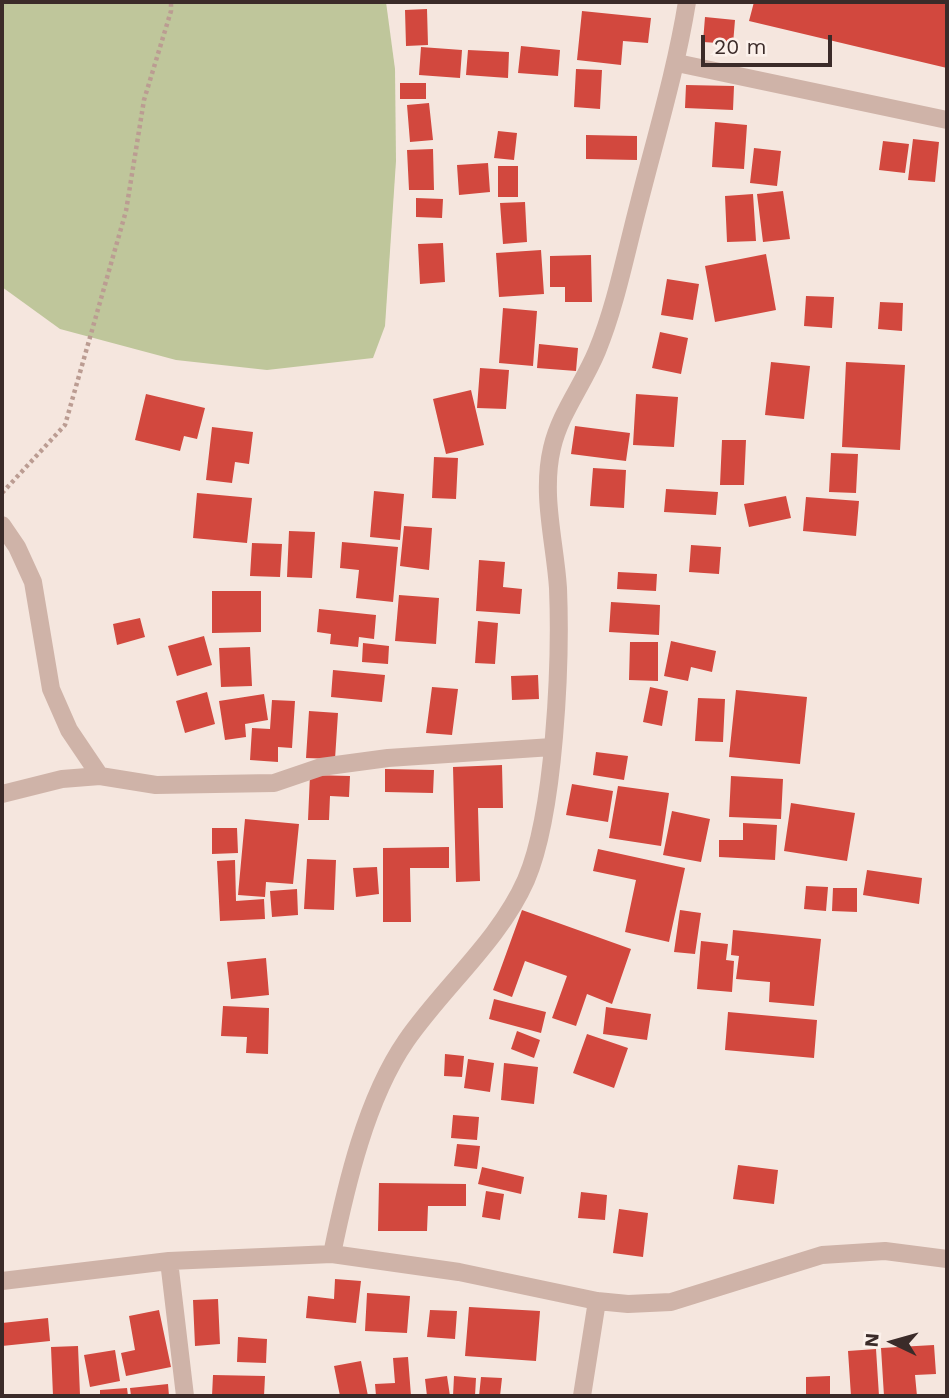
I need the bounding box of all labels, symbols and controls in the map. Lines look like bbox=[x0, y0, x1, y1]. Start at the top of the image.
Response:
scale bar bbox=[704, 21, 835, 65]
text: 20 m bbox=[714, 34, 766, 59]
north arrow bbox=[858, 1307, 928, 1377]
text: N bbox=[860, 1332, 884, 1348]

